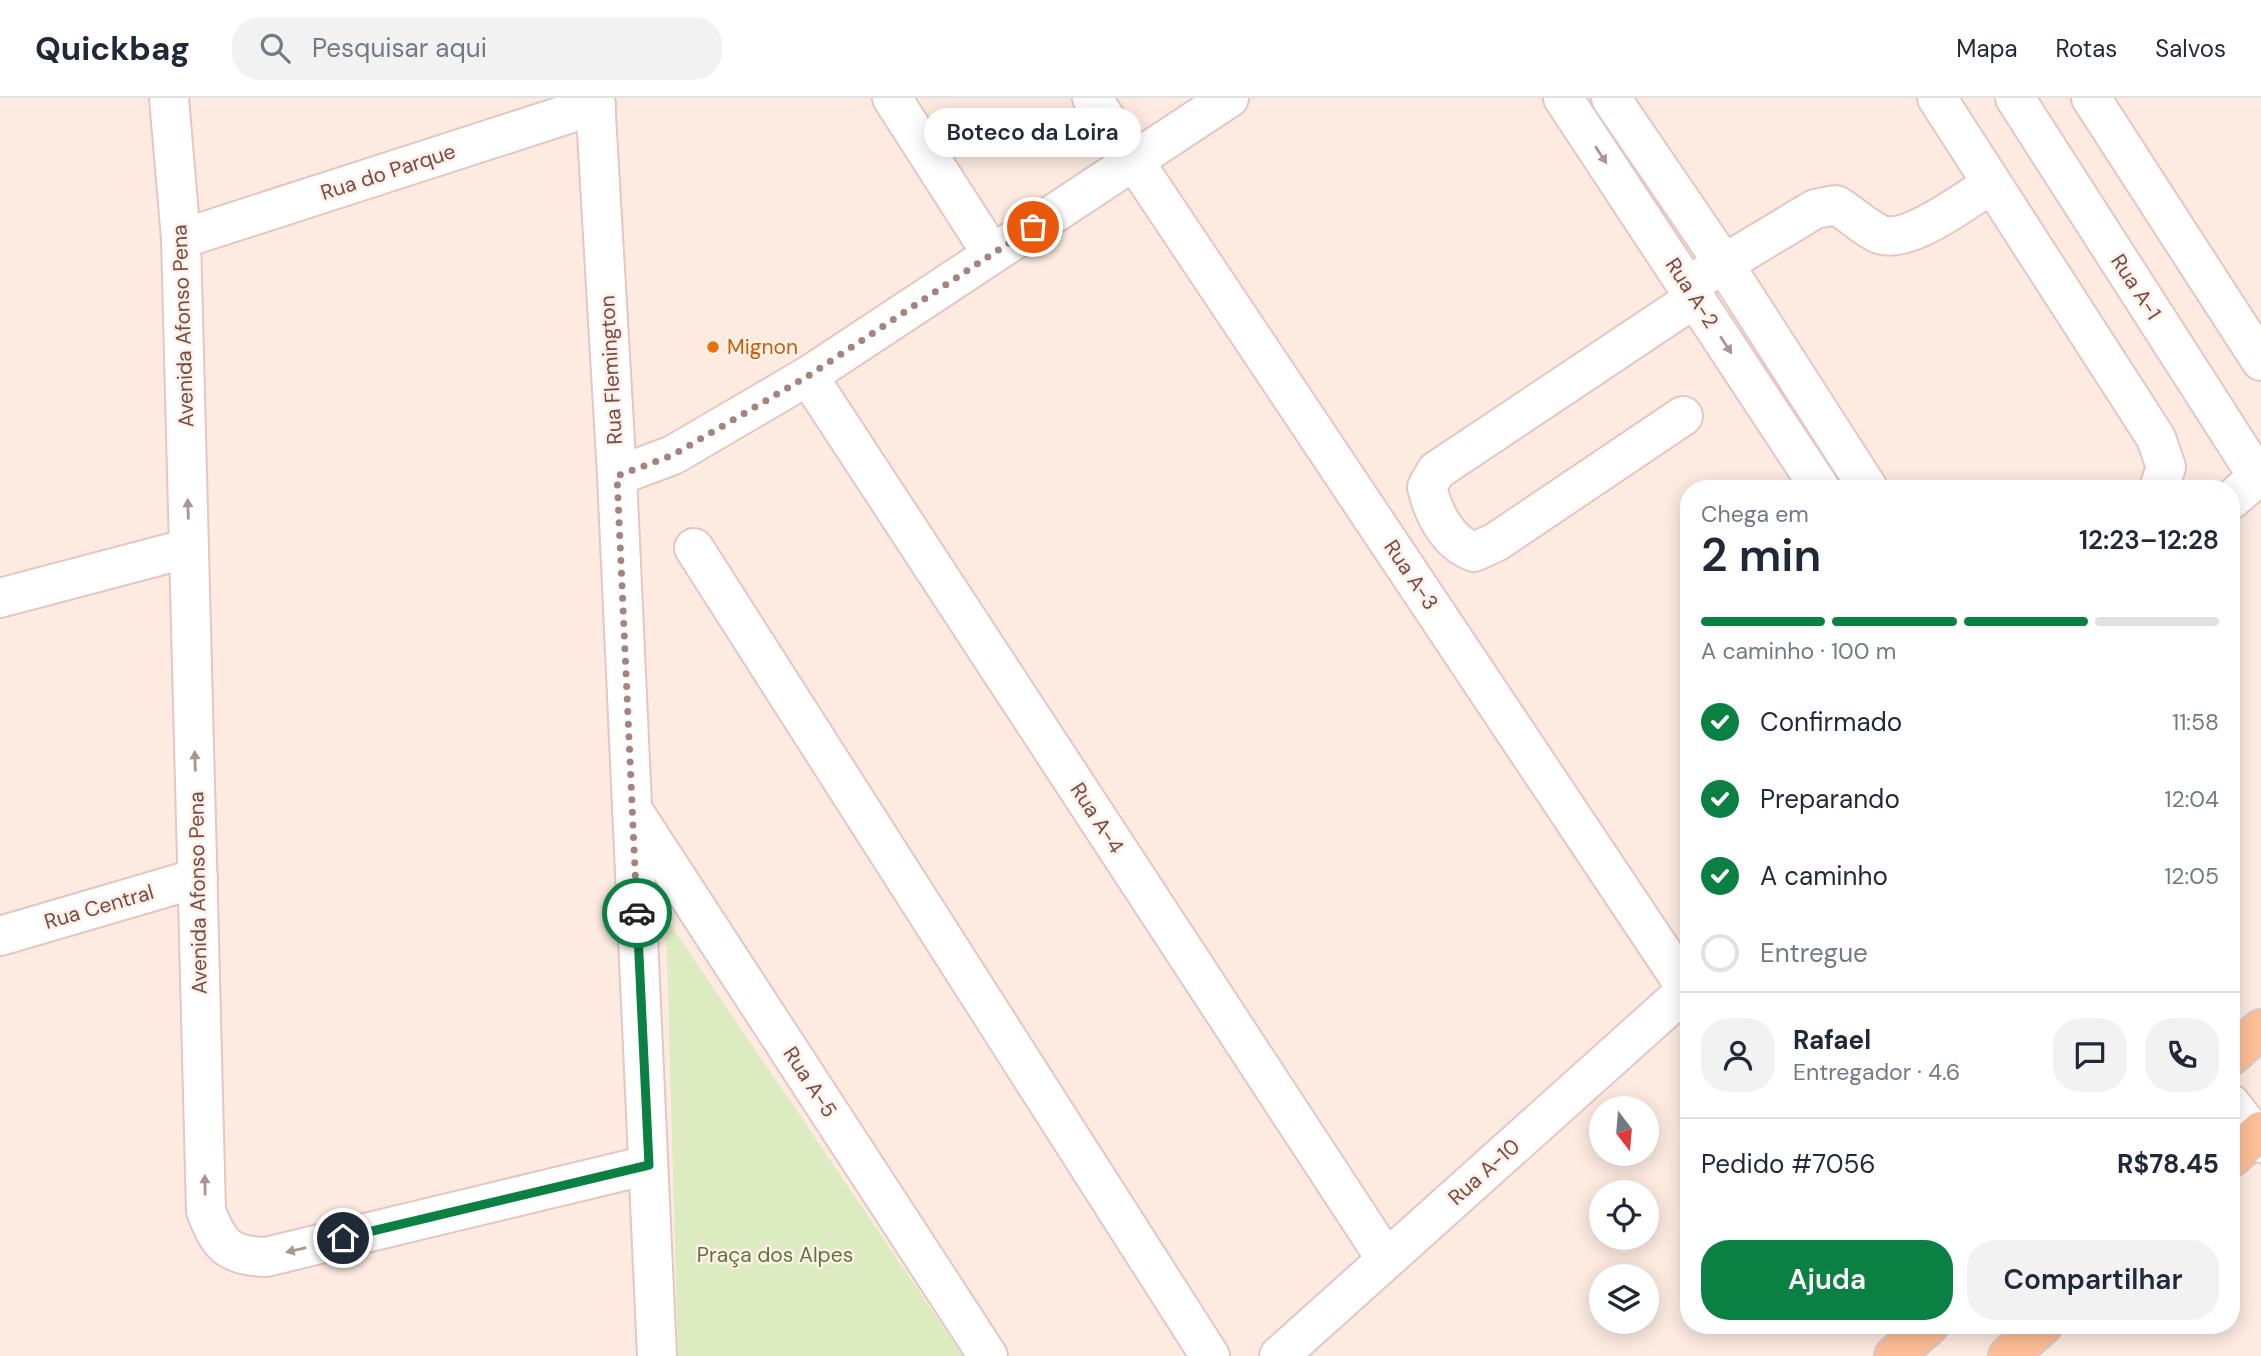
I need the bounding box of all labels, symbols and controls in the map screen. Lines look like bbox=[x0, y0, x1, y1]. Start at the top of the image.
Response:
search box bbox=[232, 17, 722, 80]
text: Quickbag bbox=[35, 27, 190, 70]
icon: search bbox=[256, 29, 294, 67]
text: Pesquisar aqui bbox=[312, 31, 487, 65]
text: Mapa bbox=[1956, 33, 2018, 64]
text: Rotas bbox=[2056, 33, 2117, 64]
text: Salvos bbox=[2155, 33, 2226, 64]
callout: Boteco da Loira bbox=[925, 108, 1142, 157]
text: Boteco da Loira bbox=[946, 117, 1119, 147]
street label: Rua do Parque bbox=[317, 137, 459, 207]
one-way arrow bbox=[1594, 146, 1608, 164]
pin bbox=[1003, 197, 1063, 257]
icon: bag bbox=[1014, 208, 1052, 246]
street label: Avenida Afonso Pena bbox=[165, 224, 201, 428]
street label: Rua A-1 bbox=[2104, 249, 2168, 325]
street label: Rua A-2 bbox=[1659, 253, 1725, 333]
street label: Rua Flemington bbox=[593, 295, 629, 445]
place label: Mignon bbox=[727, 333, 798, 361]
one-way arrow bbox=[1719, 336, 1733, 354]
marker: Mignon bbox=[705, 339, 721, 355]
one-way arrow bbox=[182, 498, 194, 520]
text: Chega em bbox=[1701, 499, 1809, 529]
text: 12:23–12:28 bbox=[2079, 523, 2219, 557]
text: 2 min bbox=[1701, 525, 1821, 585]
street label: Rua A-3 bbox=[1377, 535, 1445, 615]
text: A caminho · 100 m bbox=[1701, 636, 1896, 666]
icon: check bbox=[1701, 703, 1739, 741]
text: Confirmado bbox=[1760, 705, 1902, 739]
text: 11:58 bbox=[2172, 707, 2219, 737]
one-way arrow bbox=[189, 750, 201, 772]
street label: Rua A-4 bbox=[1064, 777, 1130, 859]
icon: check bbox=[1701, 780, 1739, 818]
text: Preparando bbox=[1760, 782, 1900, 816]
text: 12:04 bbox=[2164, 784, 2219, 814]
street label: Avenida Afonso Pena bbox=[182, 791, 214, 995]
icon: check bbox=[1701, 857, 1739, 895]
text: A caminho bbox=[1760, 859, 1888, 893]
text: 12:05 bbox=[2164, 861, 2219, 891]
street label: Rua Central bbox=[41, 878, 157, 936]
courier bbox=[602, 878, 672, 948]
icon: car bbox=[618, 894, 656, 932]
text: Entregue bbox=[1760, 936, 1868, 970]
button: person bbox=[1701, 1018, 1775, 1092]
button: chat bbox=[2053, 1018, 2127, 1092]
button: phone bbox=[2145, 1018, 2219, 1092]
text: Rafael bbox=[1793, 1023, 1871, 1057]
street label: Rua A-5 bbox=[777, 1041, 843, 1123]
text: Entregador · 4.6 bbox=[1793, 1057, 1960, 1087]
north arrow bbox=[1589, 1096, 1659, 1166]
map controls bbox=[1589, 1096, 1659, 1334]
street label: Rua A-10 bbox=[1442, 1132, 1526, 1212]
text: Pedido #7056 bbox=[1701, 1147, 1876, 1181]
text: R$78.45 bbox=[2117, 1147, 2219, 1181]
one-way arrow bbox=[200, 1174, 211, 1196]
button: locate bbox=[1589, 1180, 1659, 1250]
pin bbox=[313, 1208, 373, 1268]
icon: home bbox=[324, 1219, 362, 1257]
button: Ajuda bbox=[1701, 1240, 1953, 1320]
button: Compartilhar bbox=[1967, 1240, 2219, 1320]
park label: Praça dos Alpes bbox=[697, 1241, 853, 1269]
one-way arrow bbox=[285, 1244, 307, 1255]
button: layers bbox=[1589, 1264, 1659, 1334]

